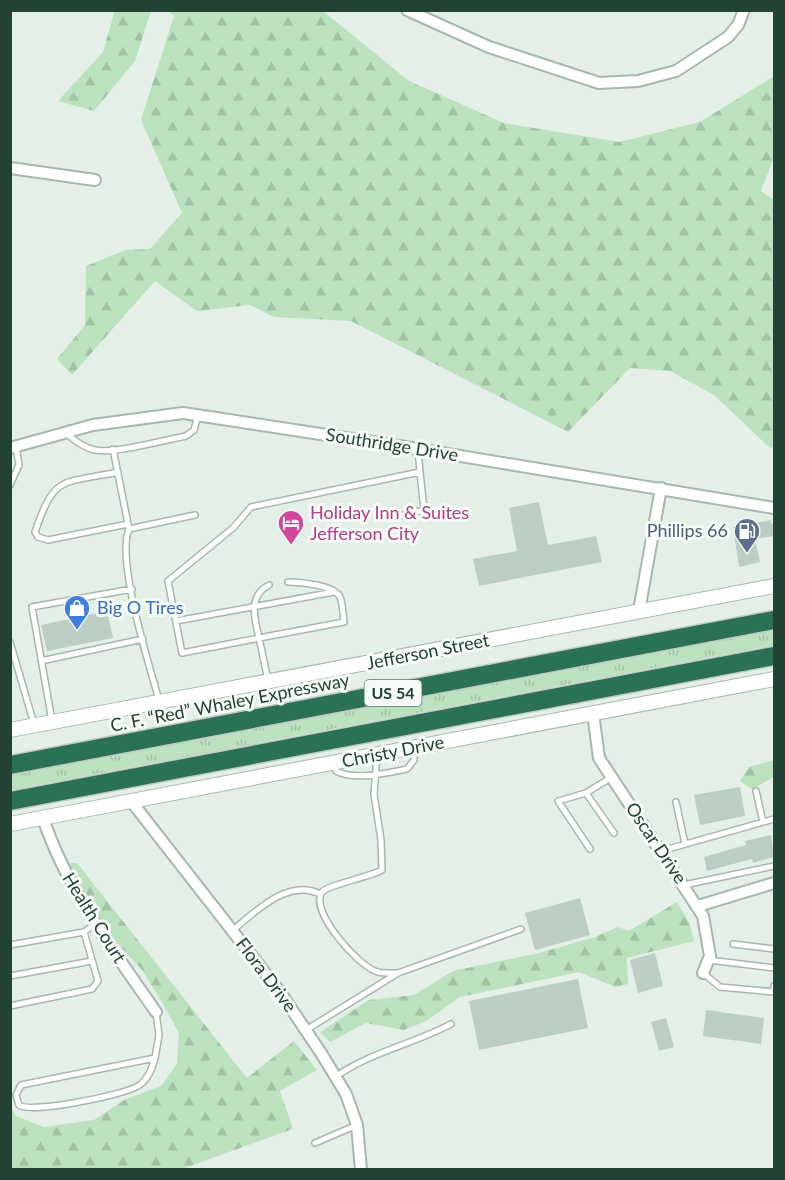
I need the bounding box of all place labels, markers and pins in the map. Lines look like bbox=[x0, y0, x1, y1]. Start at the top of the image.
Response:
place label: Holiday Inn & Suites Jefferson City bbox=[310, 501, 469, 544]
hotel icon: Holiday Inn & Suites Jefferson City bbox=[276, 508, 306, 546]
fuel station icon: Phillips 66 bbox=[732, 516, 762, 554]
place label: Phillips 66 bbox=[647, 519, 728, 541]
shop icon: Big O Tires bbox=[62, 593, 92, 631]
place label: Big O Tires bbox=[97, 596, 184, 618]

